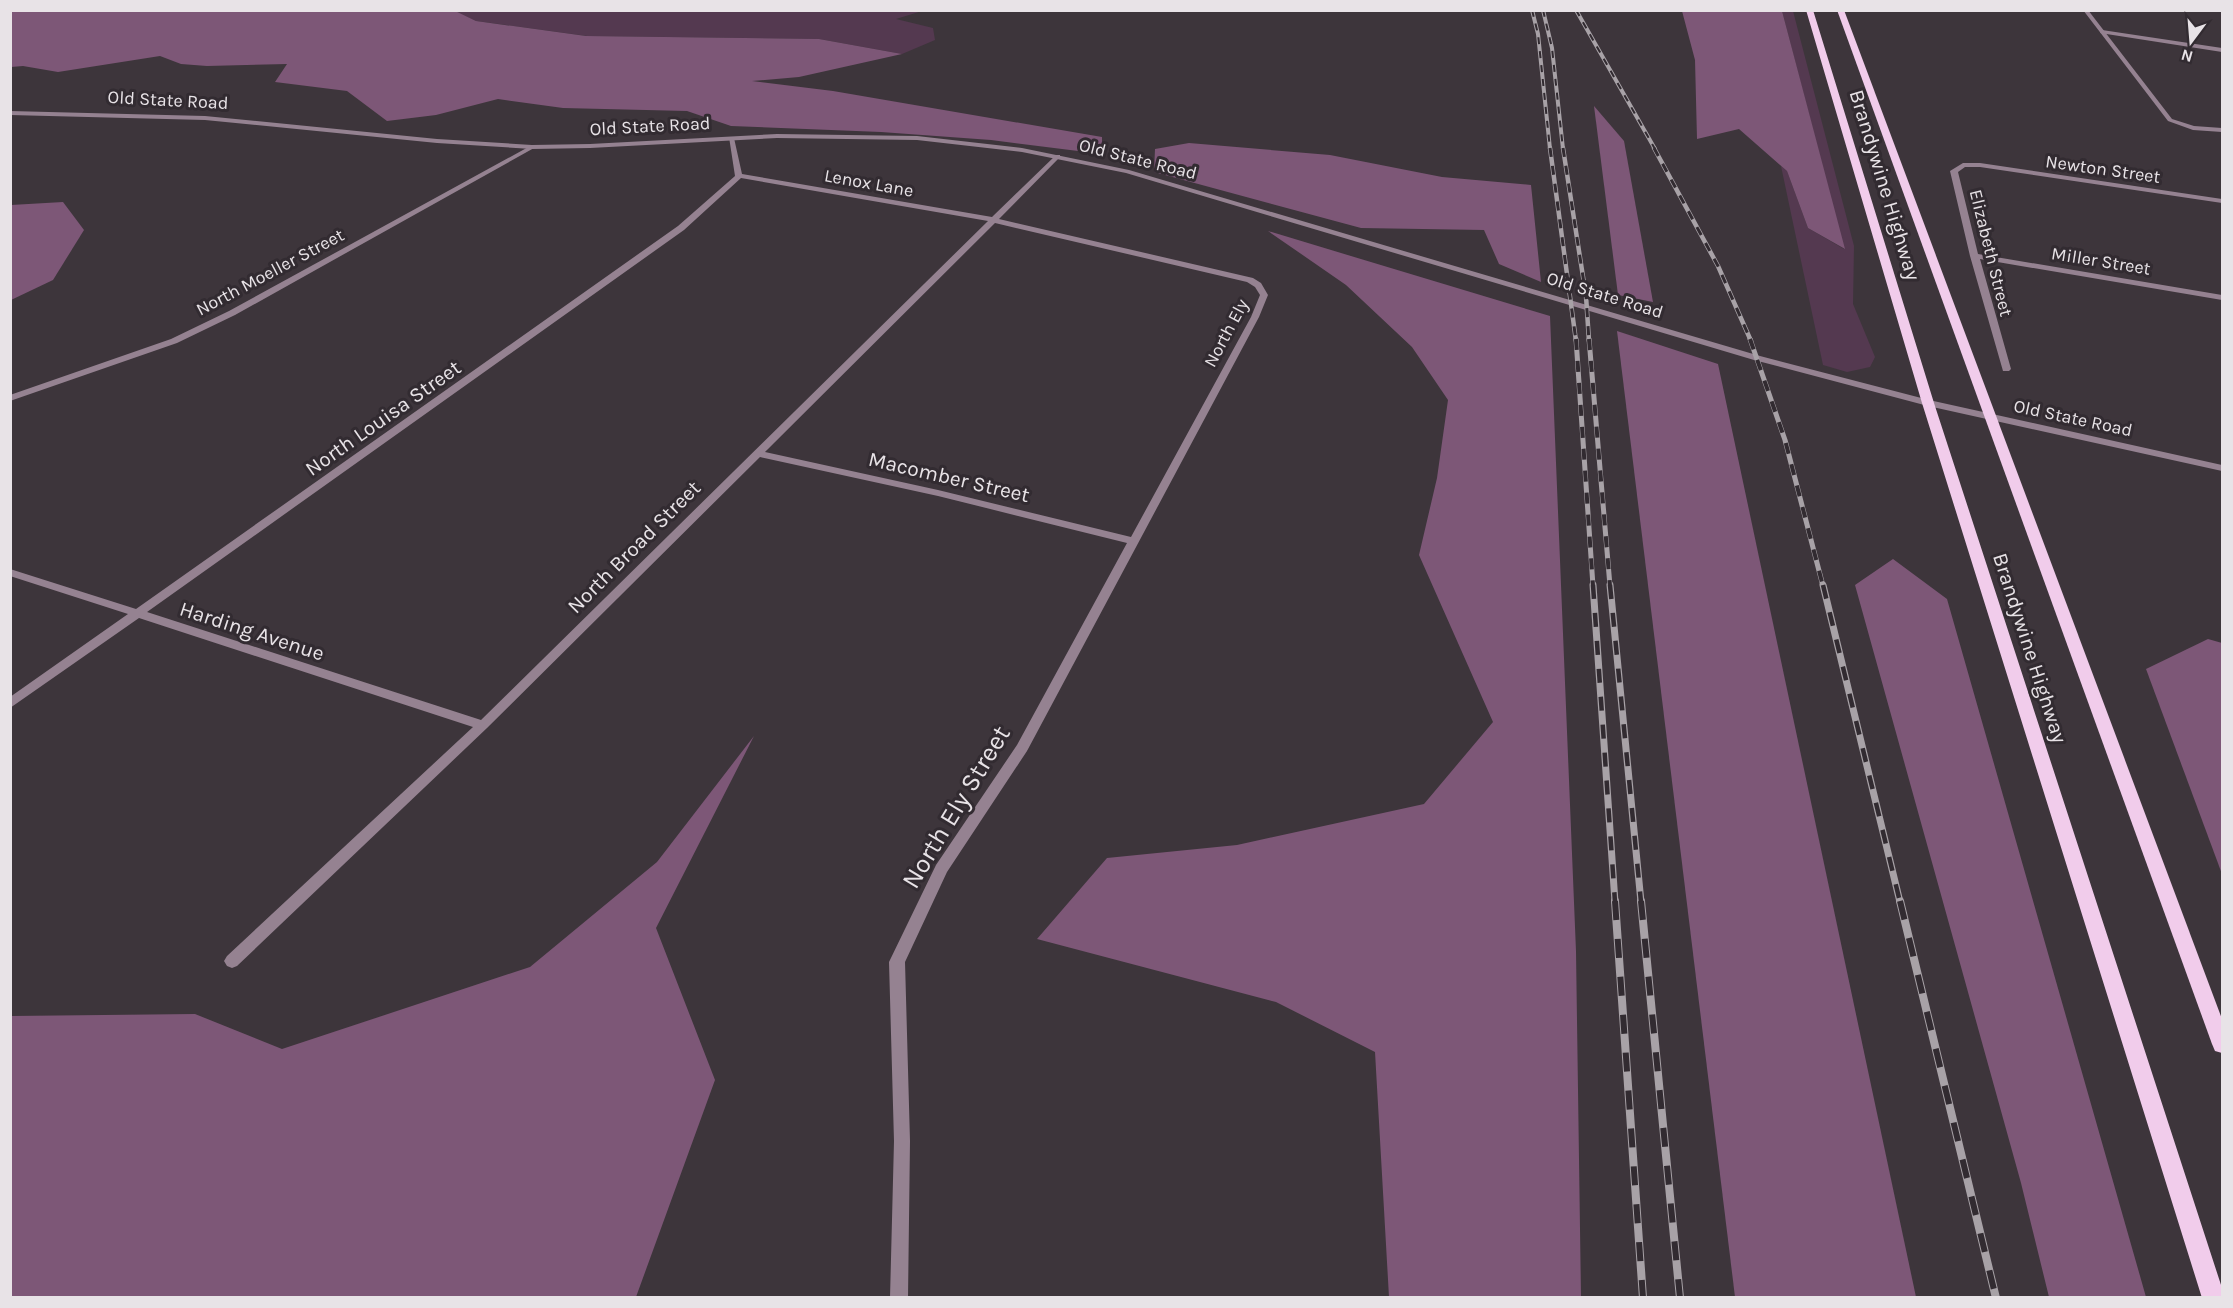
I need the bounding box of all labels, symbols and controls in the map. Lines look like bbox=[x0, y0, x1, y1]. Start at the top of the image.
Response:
north arrow bbox=[2161, 12, 2221, 72]
text: N bbox=[2179, 45, 2195, 67]
street label: Old State Road bbox=[107, 86, 229, 114]
street label: Brandywine Highway bbox=[1845, 87, 1926, 284]
street label: Old State Road bbox=[589, 112, 711, 140]
street label: Old State Road bbox=[1077, 134, 1199, 184]
street label: Newton Street bbox=[2044, 150, 2162, 188]
street label: Lenox Lane bbox=[823, 164, 915, 202]
street label: Elizabeth Street bbox=[1965, 187, 2017, 319]
street label: North Moeller Street bbox=[192, 224, 348, 320]
street label: Miller Street bbox=[2050, 242, 2152, 280]
street label: Old State Road bbox=[1544, 267, 1666, 323]
street label: North Ely bbox=[1199, 295, 1253, 371]
street label: North Louisa Street bbox=[301, 355, 466, 481]
street label: Old State Road bbox=[2012, 395, 2134, 441]
street label: Macomber Street bbox=[866, 447, 1032, 507]
street label: North Broad Street bbox=[563, 476, 705, 618]
street label: Brandywine Highway bbox=[1988, 550, 2072, 746]
street label: Harding Avenue bbox=[177, 596, 327, 666]
street label: North Ely Street bbox=[895, 720, 1017, 894]

